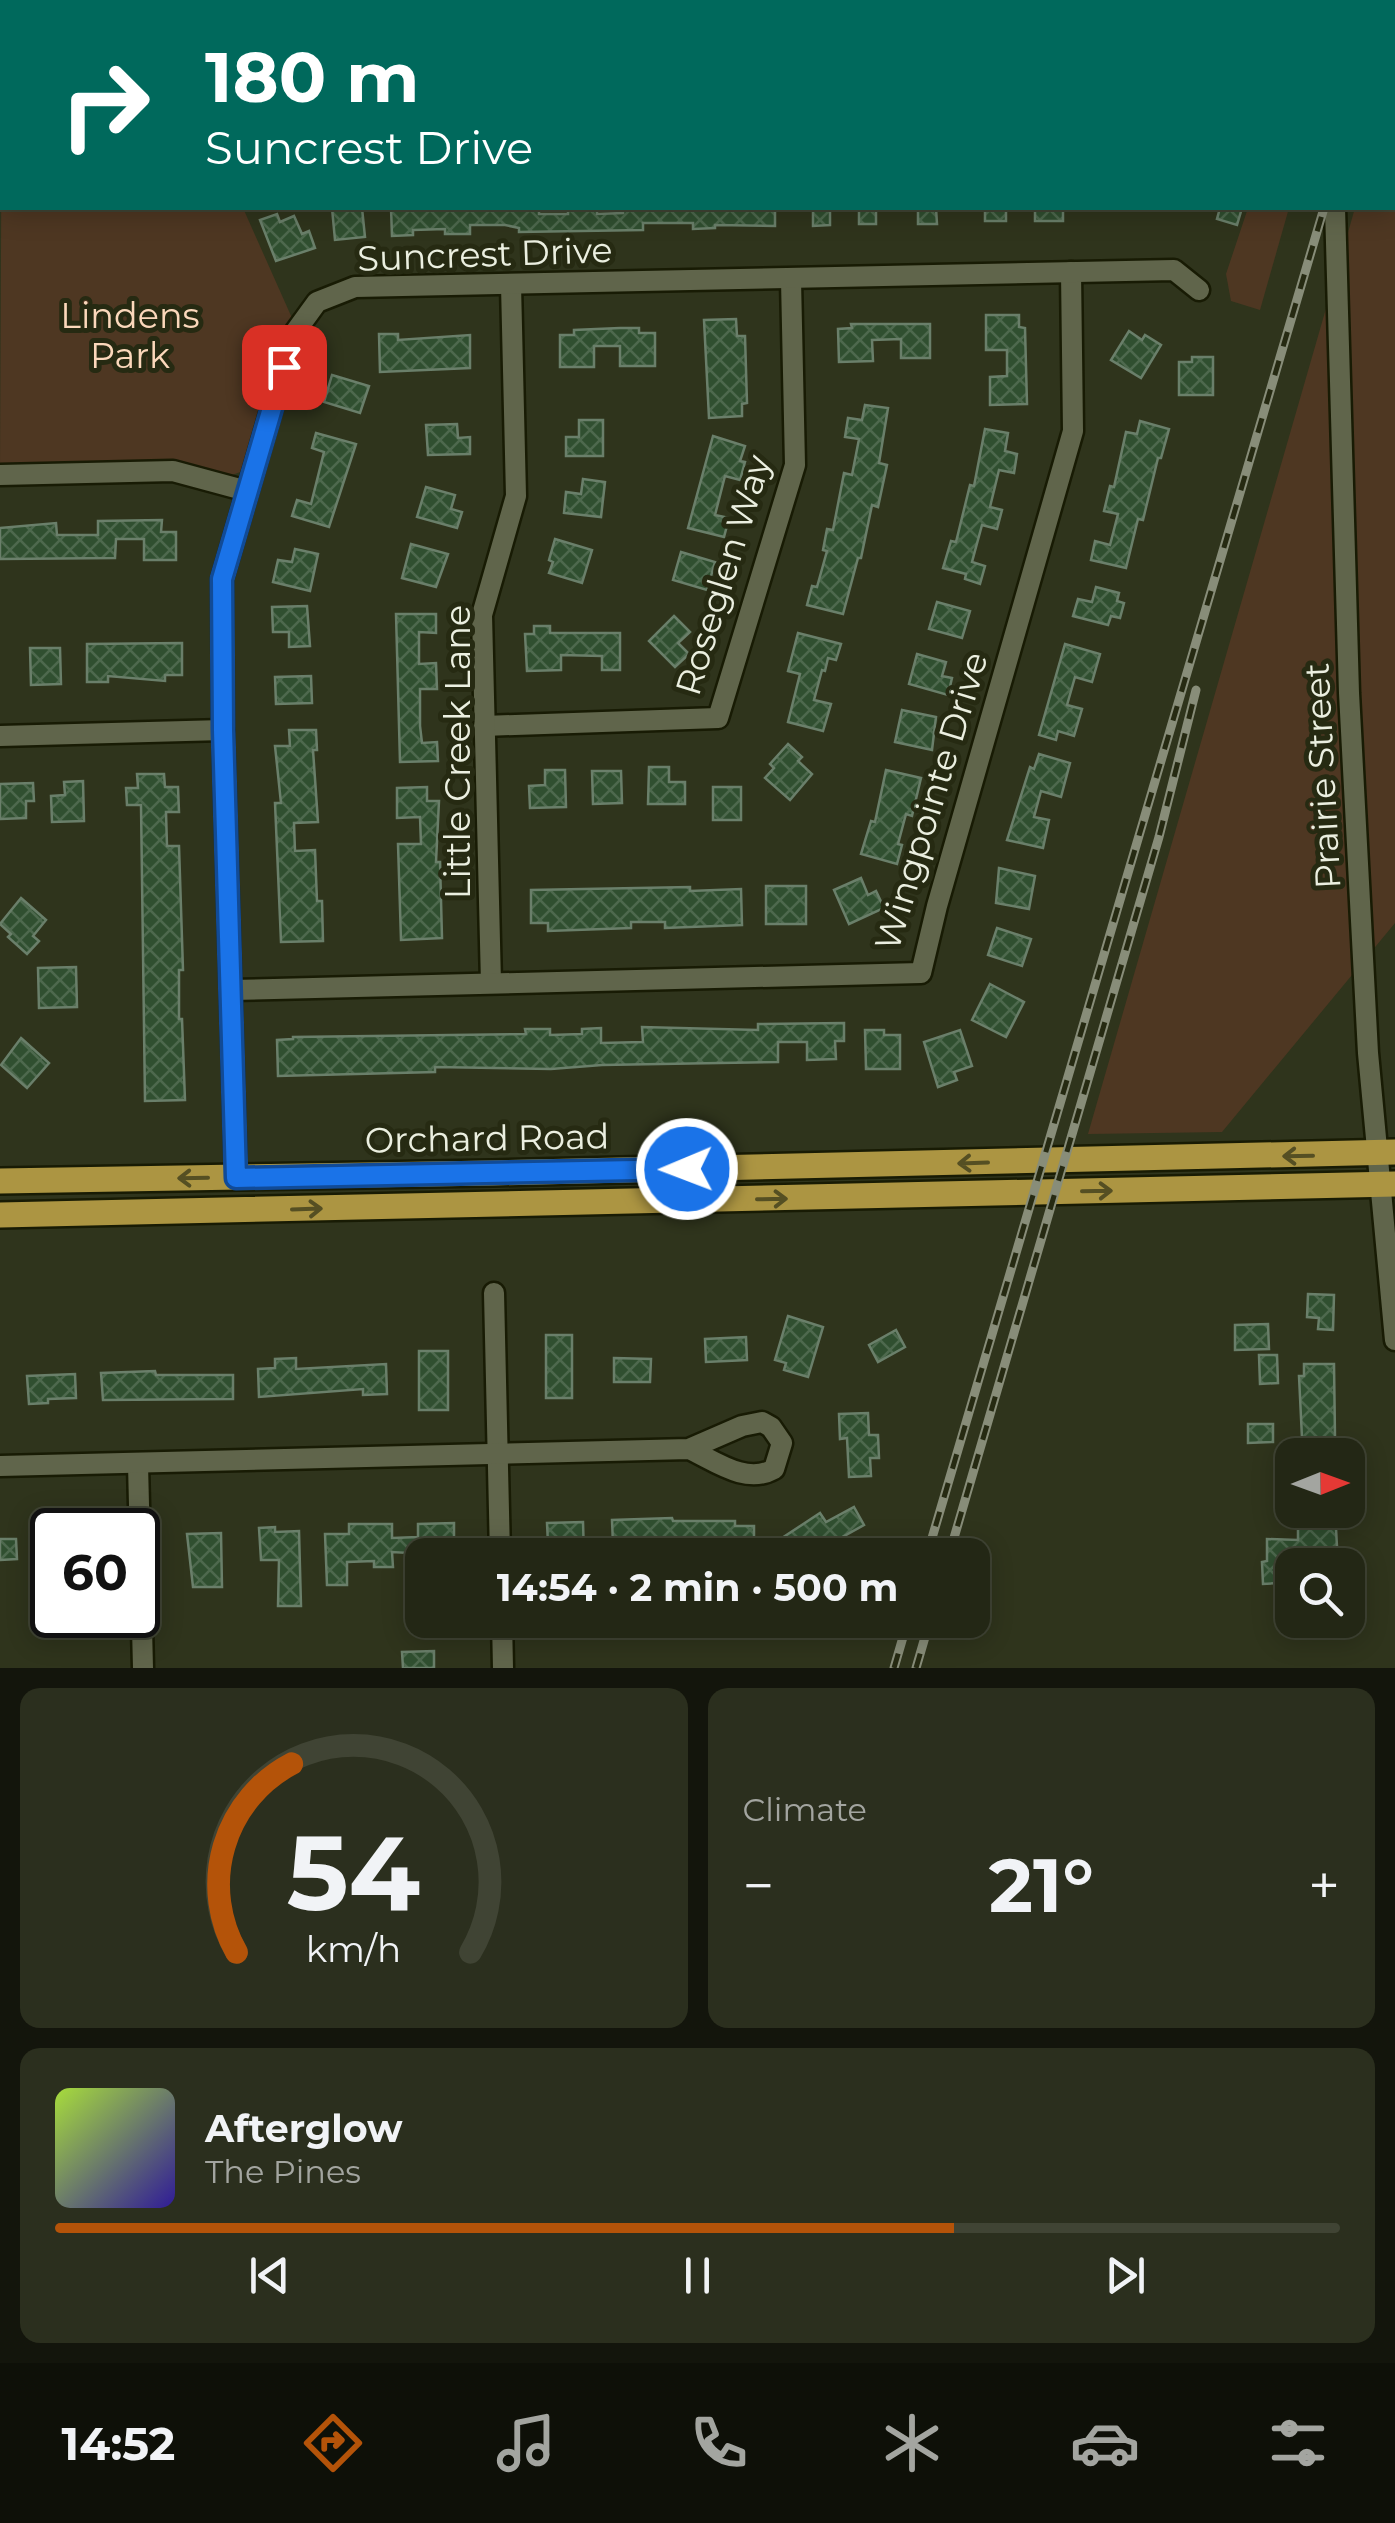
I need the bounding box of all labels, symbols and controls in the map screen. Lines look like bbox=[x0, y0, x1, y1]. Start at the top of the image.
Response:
text: 180 m bbox=[205, 34, 419, 120]
icon: right bbox=[40, 40, 170, 170]
text: Suncrest Drive bbox=[205, 120, 533, 175]
street label: Suncrest Drive bbox=[357, 228, 613, 280]
park label: Lindens Park bbox=[60, 294, 200, 377]
pin bbox=[242, 325, 327, 410]
icon: arrive bbox=[257, 340, 312, 395]
street label: Roseglen Way bbox=[666, 450, 780, 700]
street label: Little Creek Lane bbox=[436, 605, 479, 899]
street label: Wingpointe Drive bbox=[865, 647, 997, 955]
street label: Prairie Street bbox=[1295, 662, 1349, 890]
street label: Orchard Road bbox=[364, 1114, 610, 1162]
position arrow bbox=[635, 1117, 739, 1221]
one-way arrow bbox=[1282, 1146, 1314, 1166]
one-way arrow bbox=[957, 1153, 989, 1172]
one-way arrow bbox=[177, 1168, 210, 1188]
one-way arrow bbox=[1081, 1182, 1113, 1201]
one-way arrow bbox=[756, 1190, 788, 1208]
one-way arrow bbox=[291, 1200, 323, 1219]
north arrow bbox=[1275, 1438, 1365, 1528]
map controls bbox=[1275, 1438, 1365, 1638]
speed limit sign: 60 bbox=[30, 1508, 160, 1638]
button: search bbox=[1275, 1548, 1365, 1638]
text: 14:54 · 2 min · 500 m bbox=[497, 1564, 898, 1611]
text: Climate bbox=[743, 1790, 867, 1829]
text: 54 bbox=[287, 1809, 421, 1936]
text: 21° bbox=[989, 1839, 1094, 1931]
text: − bbox=[743, 1852, 774, 1919]
text: + bbox=[1308, 1852, 1340, 1919]
text: km/h bbox=[306, 1927, 401, 1971]
text: Afterglow bbox=[205, 2105, 403, 2152]
text: The Pines bbox=[205, 2152, 361, 2191]
icon: previous bbox=[242, 2248, 297, 2303]
icon: pause bbox=[670, 2248, 725, 2303]
icon: next bbox=[1098, 2248, 1153, 2303]
icon: directions bbox=[298, 2408, 368, 2478]
icon: music bbox=[491, 2408, 561, 2478]
icon: phone bbox=[684, 2408, 754, 2478]
icon: climate bbox=[877, 2408, 947, 2478]
icon: car bbox=[1070, 2408, 1140, 2478]
icon: filters bbox=[1263, 2408, 1333, 2478]
text: 14:52 bbox=[62, 2416, 175, 2471]

